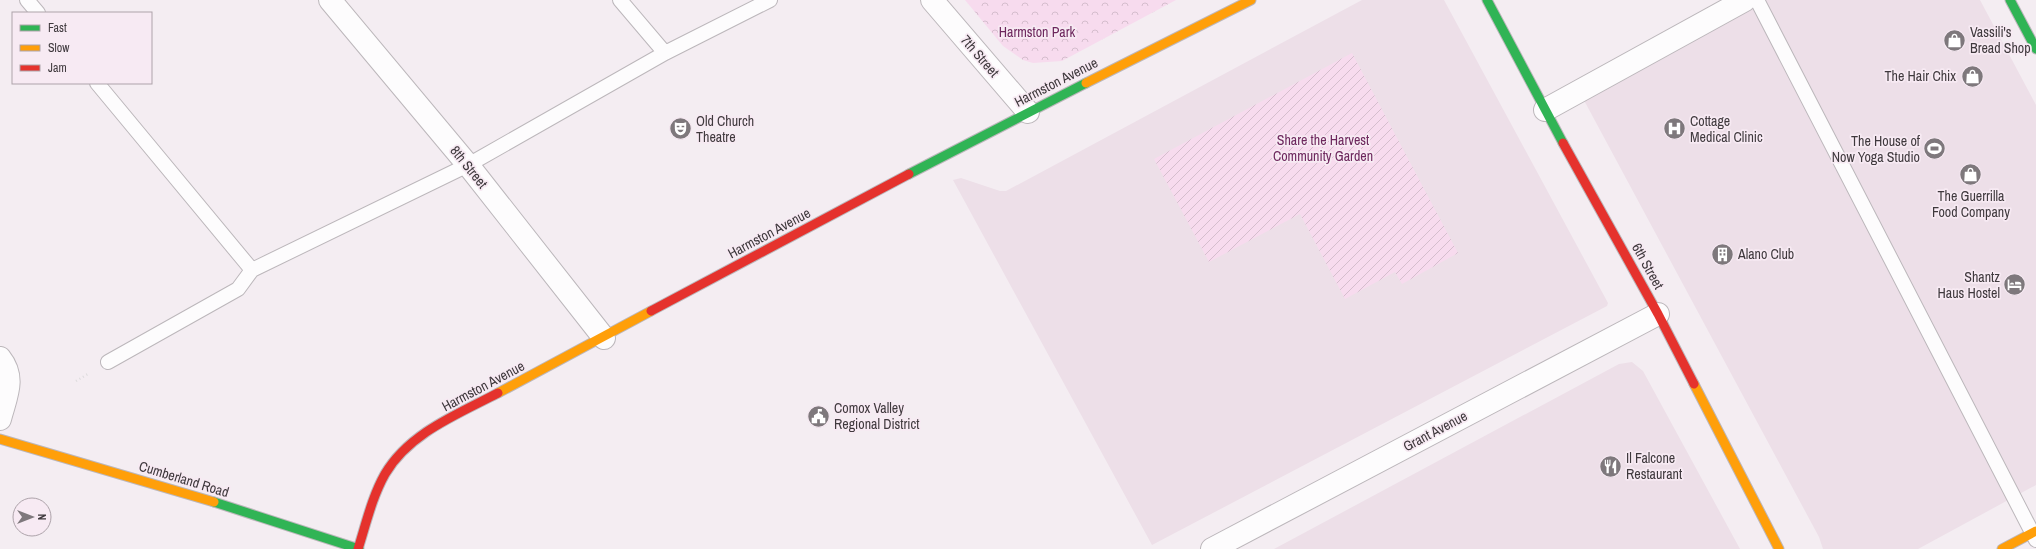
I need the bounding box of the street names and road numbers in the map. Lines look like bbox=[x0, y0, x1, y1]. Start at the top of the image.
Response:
street label: 7th Street bbox=[957, 31, 1003, 81]
street label: Harmston Avenue bbox=[1011, 53, 1101, 111]
street label: 8th Street bbox=[446, 142, 492, 192]
street label: Harmston Avenue bbox=[725, 204, 813, 262]
street label: 6th Street bbox=[1628, 240, 1668, 292]
street label: Harmston Avenue bbox=[439, 357, 527, 415]
street label: Grant Avenue bbox=[1400, 407, 1470, 455]
street label: Cumberland Road bbox=[137, 457, 231, 501]

